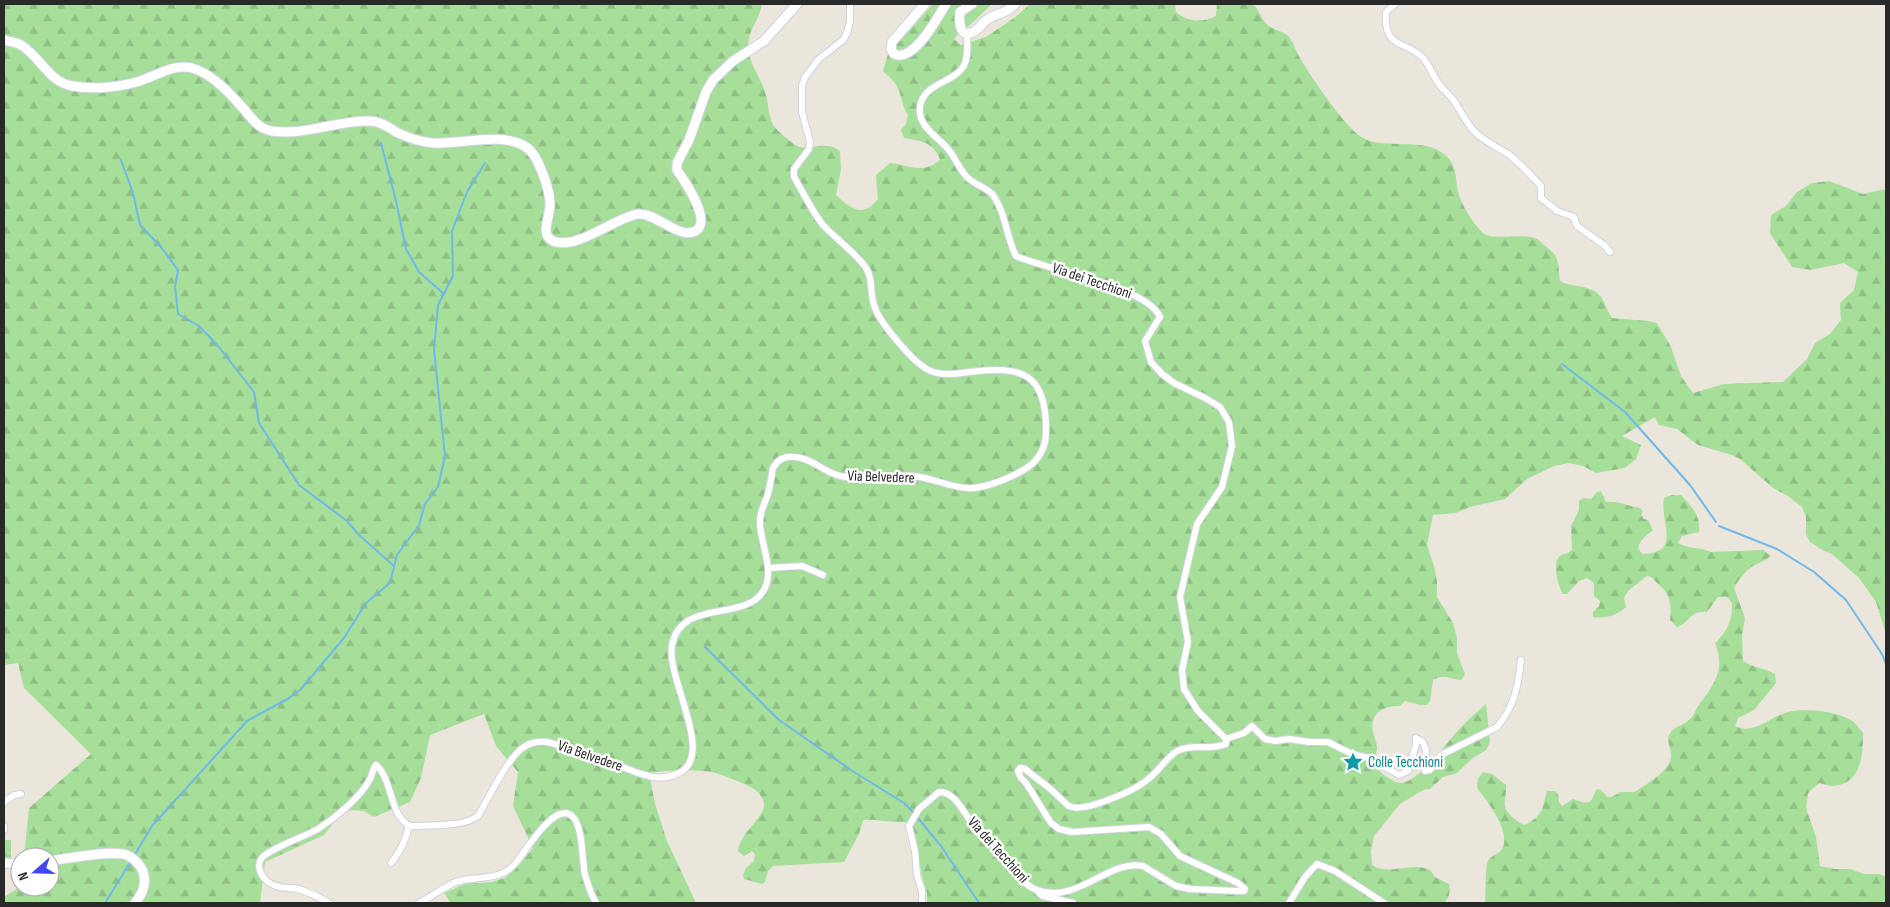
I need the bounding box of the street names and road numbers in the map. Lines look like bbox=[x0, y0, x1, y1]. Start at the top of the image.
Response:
street label: Via dei Tecchioni bbox=[1050, 259, 1134, 304]
street label: Via Belvedere bbox=[847, 466, 915, 488]
street label: Via Belvedere bbox=[555, 736, 625, 776]
street label: Via dei Tecchioni bbox=[963, 813, 1033, 887]

